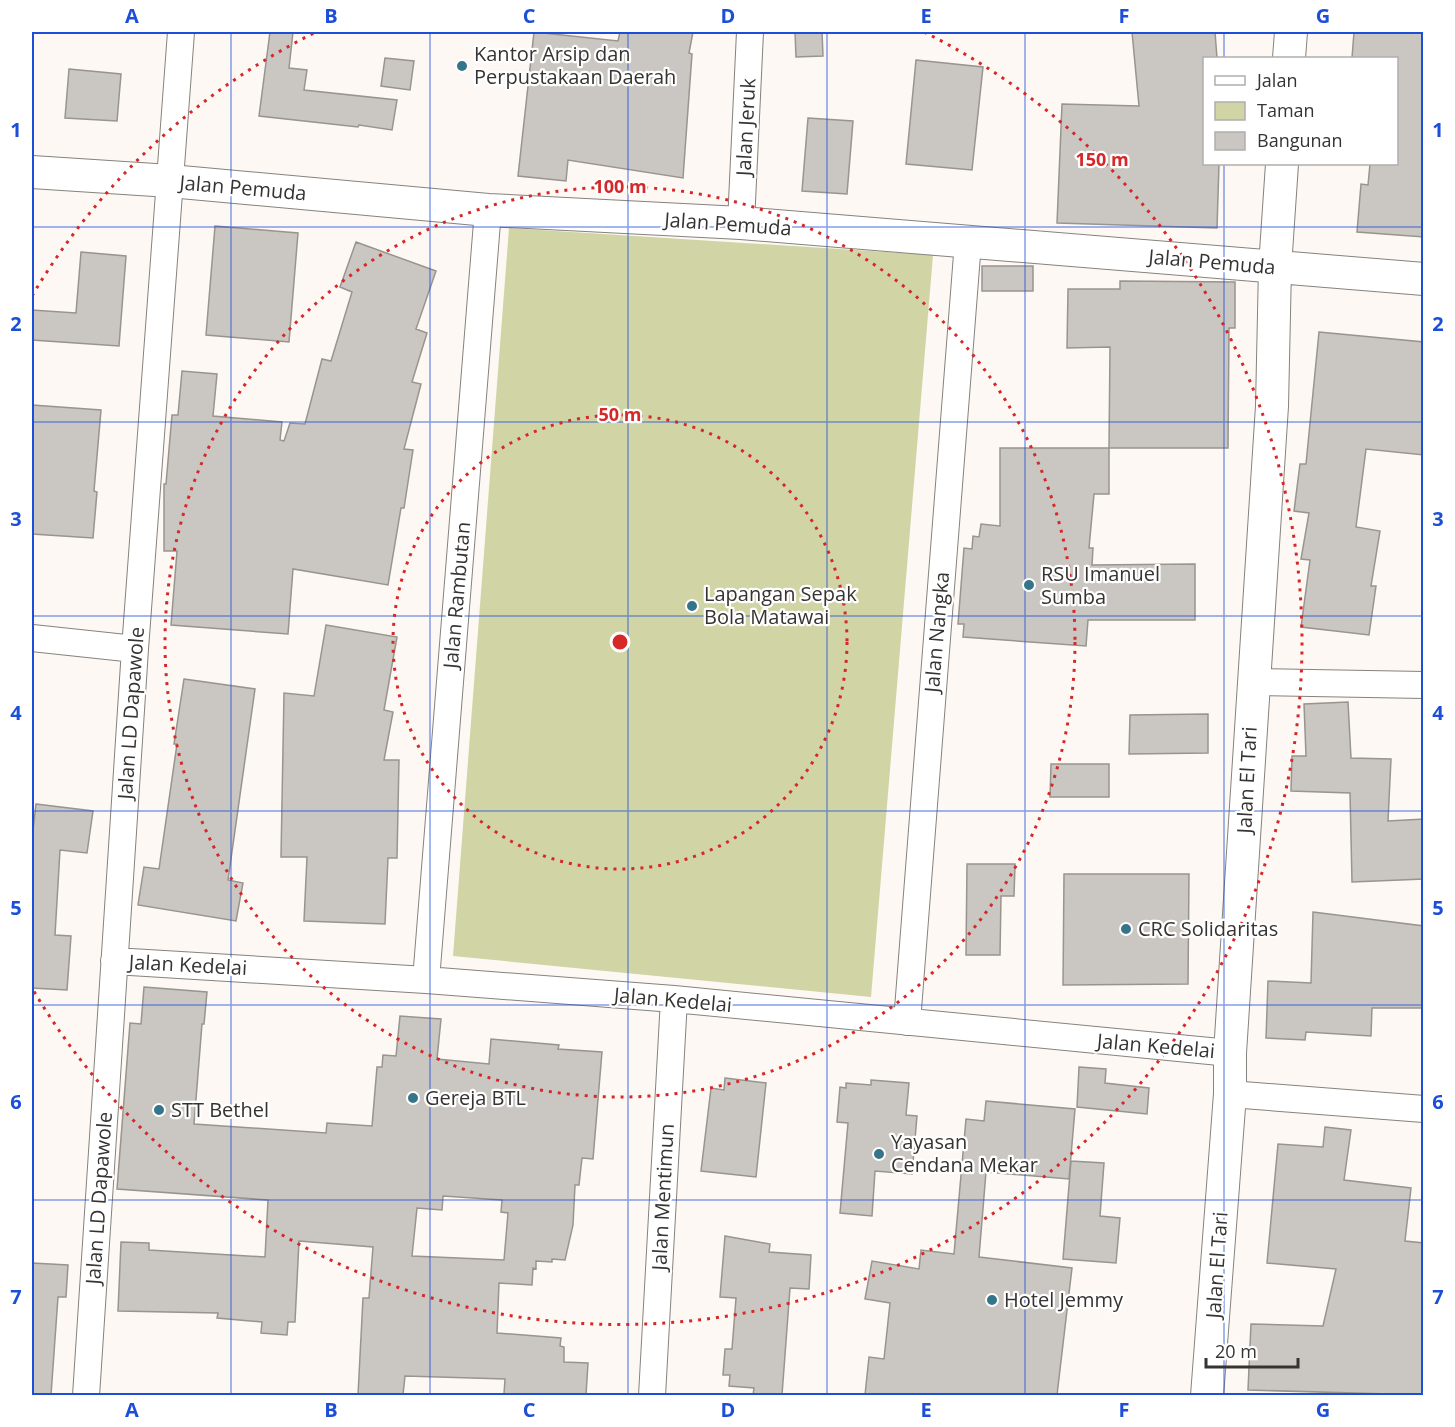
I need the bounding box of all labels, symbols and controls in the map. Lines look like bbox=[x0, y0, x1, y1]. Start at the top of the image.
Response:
text: A bbox=[125, 2, 139, 29]
text: B bbox=[324, 2, 338, 29]
text: C bbox=[523, 2, 536, 29]
text: D bbox=[721, 2, 735, 29]
text: E bbox=[920, 2, 932, 29]
text: F bbox=[1119, 2, 1129, 29]
text: G bbox=[1316, 2, 1330, 29]
place label: Kantor Arsip dan Perpustakaan Daerah bbox=[474, 40, 676, 90]
legend bbox=[1203, 57, 1398, 165]
marker: Kantor Arsip dan Perpustakaan Daerah bbox=[455, 59, 469, 73]
text: Jalan bbox=[1255, 68, 1297, 92]
street label: Jalan Jeruk bbox=[729, 77, 762, 178]
text: Taman bbox=[1257, 98, 1315, 122]
text: 1 bbox=[10, 116, 22, 143]
text: 1 bbox=[1432, 116, 1444, 143]
text: Bangunan bbox=[1257, 128, 1343, 152]
text: 150 m bbox=[1075, 147, 1129, 171]
street label: Jalan Pemuda bbox=[176, 168, 308, 207]
text: 100 m bbox=[593, 174, 647, 198]
street label: Jalan Pemuda bbox=[662, 205, 793, 241]
street label: Jalan Pemuda bbox=[1145, 242, 1277, 281]
text: 2 bbox=[10, 310, 22, 337]
text: 2 bbox=[1432, 310, 1444, 337]
text: 50 m bbox=[599, 402, 641, 426]
text: 3 bbox=[10, 505, 22, 532]
text: 3 bbox=[1432, 505, 1444, 532]
street label: Jalan Rambutan bbox=[436, 521, 476, 671]
place label: RSU Imanuel Sumba bbox=[1041, 560, 1160, 610]
street label: Jalan Nangka bbox=[918, 570, 955, 695]
marker: RSU Imanuel Sumba bbox=[1022, 578, 1036, 592]
place label: Lapangan Sepak Bola Matawai bbox=[704, 580, 857, 630]
marker: Lapangan Sepak Bola Matawai bbox=[685, 599, 699, 613]
street label: Jalan LD Dapawole bbox=[111, 626, 150, 802]
centre of rings bbox=[610, 632, 630, 652]
text: 4 bbox=[10, 699, 22, 726]
text: 4 bbox=[1432, 699, 1444, 726]
street label: Jalan El Tari bbox=[1230, 726, 1263, 836]
text: 5 bbox=[10, 894, 22, 921]
text: 5 bbox=[1432, 894, 1444, 921]
place label: CRC Solidaritas bbox=[1138, 915, 1278, 942]
marker: CRC Solidaritas bbox=[1119, 922, 1133, 936]
street label: Jalan Kedelai bbox=[126, 948, 248, 981]
street label: Jalan Kedelai bbox=[611, 981, 733, 1018]
street label: Jalan Kedelai bbox=[1094, 1027, 1216, 1064]
place label: Gereja BTL bbox=[425, 1084, 526, 1111]
text: 6 bbox=[10, 1088, 22, 1115]
text: 6 bbox=[1432, 1088, 1444, 1115]
marker: Gereja BTL bbox=[406, 1091, 420, 1105]
place label: STT Bethel bbox=[171, 1096, 269, 1123]
marker: STT Bethel bbox=[152, 1103, 166, 1117]
street label: Jalan LD Dapawole bbox=[79, 1111, 118, 1287]
street label: Jalan Mentimun bbox=[645, 1123, 680, 1273]
place label: Yayasan Cendana Mekar bbox=[891, 1128, 1038, 1178]
marker: Yayasan Cendana Mekar bbox=[872, 1147, 886, 1161]
street label: Jalan El Tari bbox=[1199, 1211, 1234, 1321]
text: 7 bbox=[10, 1283, 22, 1310]
text: 7 bbox=[1432, 1283, 1444, 1310]
place label: Hotel Jemmy bbox=[1004, 1286, 1124, 1313]
marker: Hotel Jemmy bbox=[985, 1293, 999, 1307]
scale bar bbox=[1206, 1331, 1298, 1369]
text: 20 m bbox=[1215, 1339, 1257, 1363]
text: A bbox=[125, 1396, 139, 1423]
text: B bbox=[324, 1396, 338, 1423]
text: C bbox=[523, 1396, 536, 1423]
text: D bbox=[721, 1396, 735, 1423]
text: E bbox=[920, 1396, 932, 1423]
text: F bbox=[1119, 1396, 1129, 1423]
text: G bbox=[1316, 1396, 1330, 1423]

